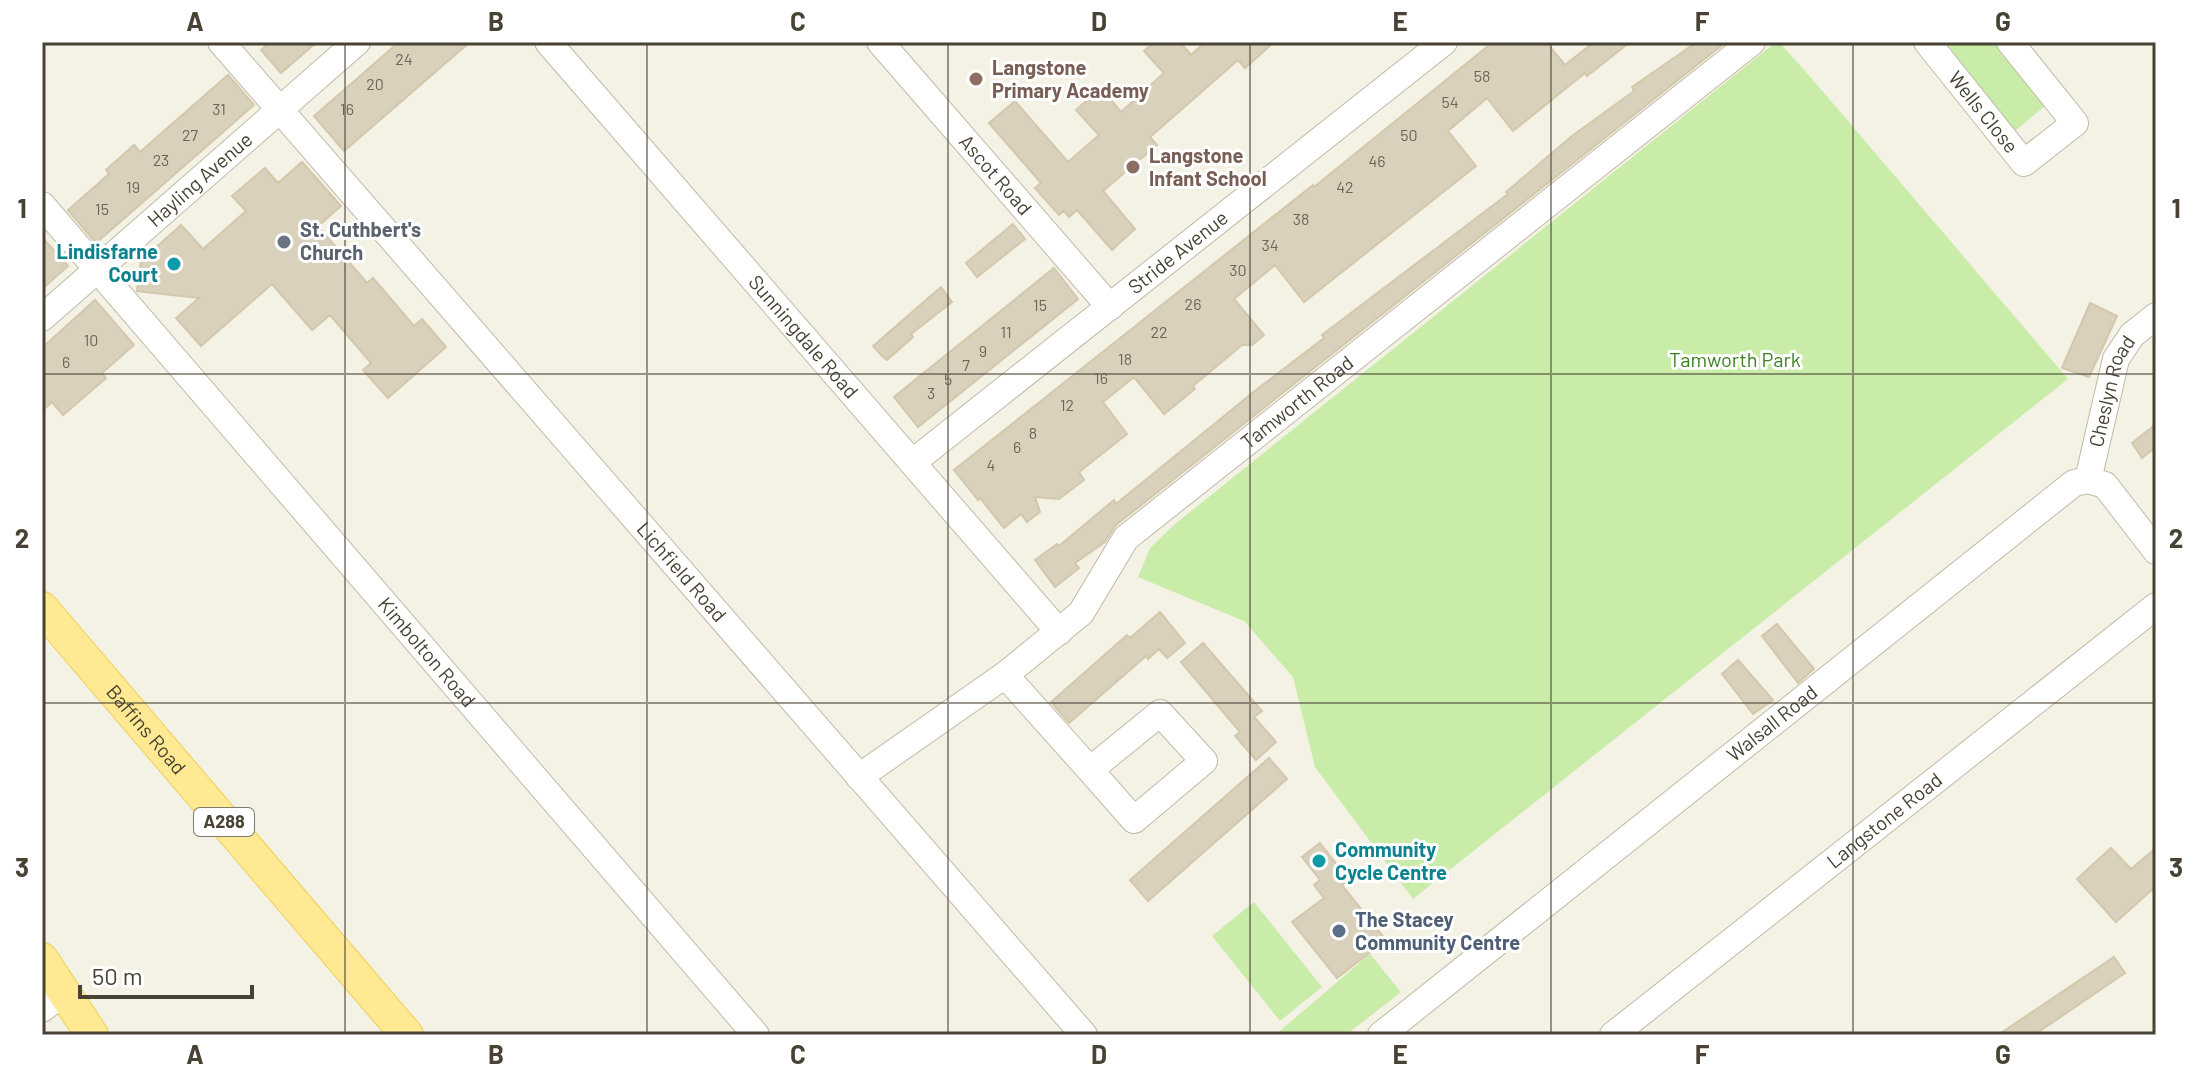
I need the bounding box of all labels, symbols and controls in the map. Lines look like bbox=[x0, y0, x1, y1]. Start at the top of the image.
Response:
text: A bbox=[186, 5, 204, 36]
text: B bbox=[488, 5, 504, 36]
text: C bbox=[790, 5, 806, 36]
text: D bbox=[1091, 5, 1107, 36]
text: E bbox=[1392, 5, 1408, 36]
text: F bbox=[1695, 5, 1710, 36]
text: G bbox=[1995, 5, 2011, 36]
house number: 24 bbox=[395, 49, 413, 68]
place label: Langstone Primary Academy bbox=[992, 55, 1149, 102]
house number: 58 bbox=[1474, 66, 1490, 85]
street label: Wells Close bbox=[1944, 66, 2024, 157]
marker: Langstone Primary Academy bbox=[967, 70, 985, 88]
house number: 20 bbox=[366, 74, 384, 93]
house number: 54 bbox=[1441, 92, 1459, 111]
house number: 31 bbox=[212, 99, 226, 118]
house number: 16 bbox=[340, 99, 354, 118]
house number: 27 bbox=[182, 125, 198, 144]
house number: 50 bbox=[1400, 125, 1418, 144]
street label: Hayling Avenue bbox=[142, 127, 257, 231]
street label: Ascot Road bbox=[955, 129, 1037, 219]
place label: Langstone Infant School bbox=[1149, 143, 1267, 190]
house number: 23 bbox=[153, 150, 169, 169]
house number: 46 bbox=[1368, 151, 1386, 170]
marker: Langstone Infant School bbox=[1124, 158, 1142, 176]
house number: 19 bbox=[126, 177, 140, 196]
house number: 42 bbox=[1336, 177, 1354, 196]
text: 1 bbox=[17, 192, 27, 223]
text: 1 bbox=[2171, 192, 2181, 223]
house number: 15 bbox=[95, 199, 109, 218]
street label: Stride Avenue bbox=[1123, 205, 1232, 298]
house number: 38 bbox=[1293, 209, 1309, 228]
place label: St. Cuthbert's Church bbox=[300, 217, 421, 264]
marker: St. Cuthbert's Church bbox=[275, 233, 293, 251]
house number: 34 bbox=[1261, 235, 1279, 254]
place label: Lindisfarne Court bbox=[57, 239, 158, 286]
marker: Lindisfarne Court bbox=[165, 255, 183, 273]
house number: 30 bbox=[1229, 260, 1247, 279]
street label: Sunningdale Road bbox=[744, 270, 864, 403]
house number: 26 bbox=[1185, 294, 1201, 313]
house number: 15 bbox=[1033, 295, 1047, 314]
house number: 11 bbox=[1000, 322, 1012, 341]
house number: 22 bbox=[1150, 322, 1168, 341]
house number: 10 bbox=[84, 330, 98, 349]
street label: Cheslyn Road bbox=[2083, 330, 2139, 449]
house number: 9 bbox=[979, 341, 987, 360]
park label: Tamworth Park bbox=[1669, 347, 1801, 371]
house number: 18 bbox=[1118, 349, 1132, 368]
street label: Tamworth Road bbox=[1236, 350, 1357, 453]
house number: 6 bbox=[62, 352, 70, 371]
house number: 7 bbox=[962, 355, 970, 374]
house number: 16 bbox=[1094, 368, 1108, 387]
house number: 5 bbox=[944, 369, 952, 388]
house number: 3 bbox=[927, 383, 935, 402]
house number: 12 bbox=[1060, 395, 1074, 414]
house number: 8 bbox=[1029, 423, 1037, 442]
house number: 6 bbox=[1013, 437, 1021, 456]
house number: 4 bbox=[987, 455, 995, 474]
street label: Lichfield Road bbox=[632, 516, 732, 626]
text: 2 bbox=[15, 522, 29, 553]
text: 2 bbox=[2169, 522, 2183, 553]
street label: Kimbolton Road bbox=[374, 592, 481, 711]
street label: Baffins Road bbox=[102, 679, 192, 779]
street label: Walsall Road bbox=[1721, 679, 1821, 766]
street label: Langstone Road bbox=[1822, 767, 1946, 873]
road number: A288 bbox=[194, 808, 254, 836]
place label: Community Cycle Centre bbox=[1335, 837, 1447, 884]
text: 3 bbox=[15, 851, 29, 882]
text: 3 bbox=[2169, 851, 2183, 882]
marker: Community Cycle Centre bbox=[1310, 852, 1328, 870]
place label: The Stacey Community Centre bbox=[1355, 907, 1520, 954]
marker: The Stacey Community Centre bbox=[1330, 922, 1348, 940]
scale bar bbox=[80, 949, 252, 999]
text: 50 m bbox=[92, 961, 143, 990]
text: A bbox=[186, 1038, 204, 1069]
text: B bbox=[488, 1038, 504, 1069]
text: C bbox=[790, 1038, 806, 1069]
text: D bbox=[1091, 1038, 1107, 1069]
text: E bbox=[1392, 1038, 1408, 1069]
text: F bbox=[1695, 1038, 1710, 1069]
text: G bbox=[1995, 1038, 2011, 1069]

